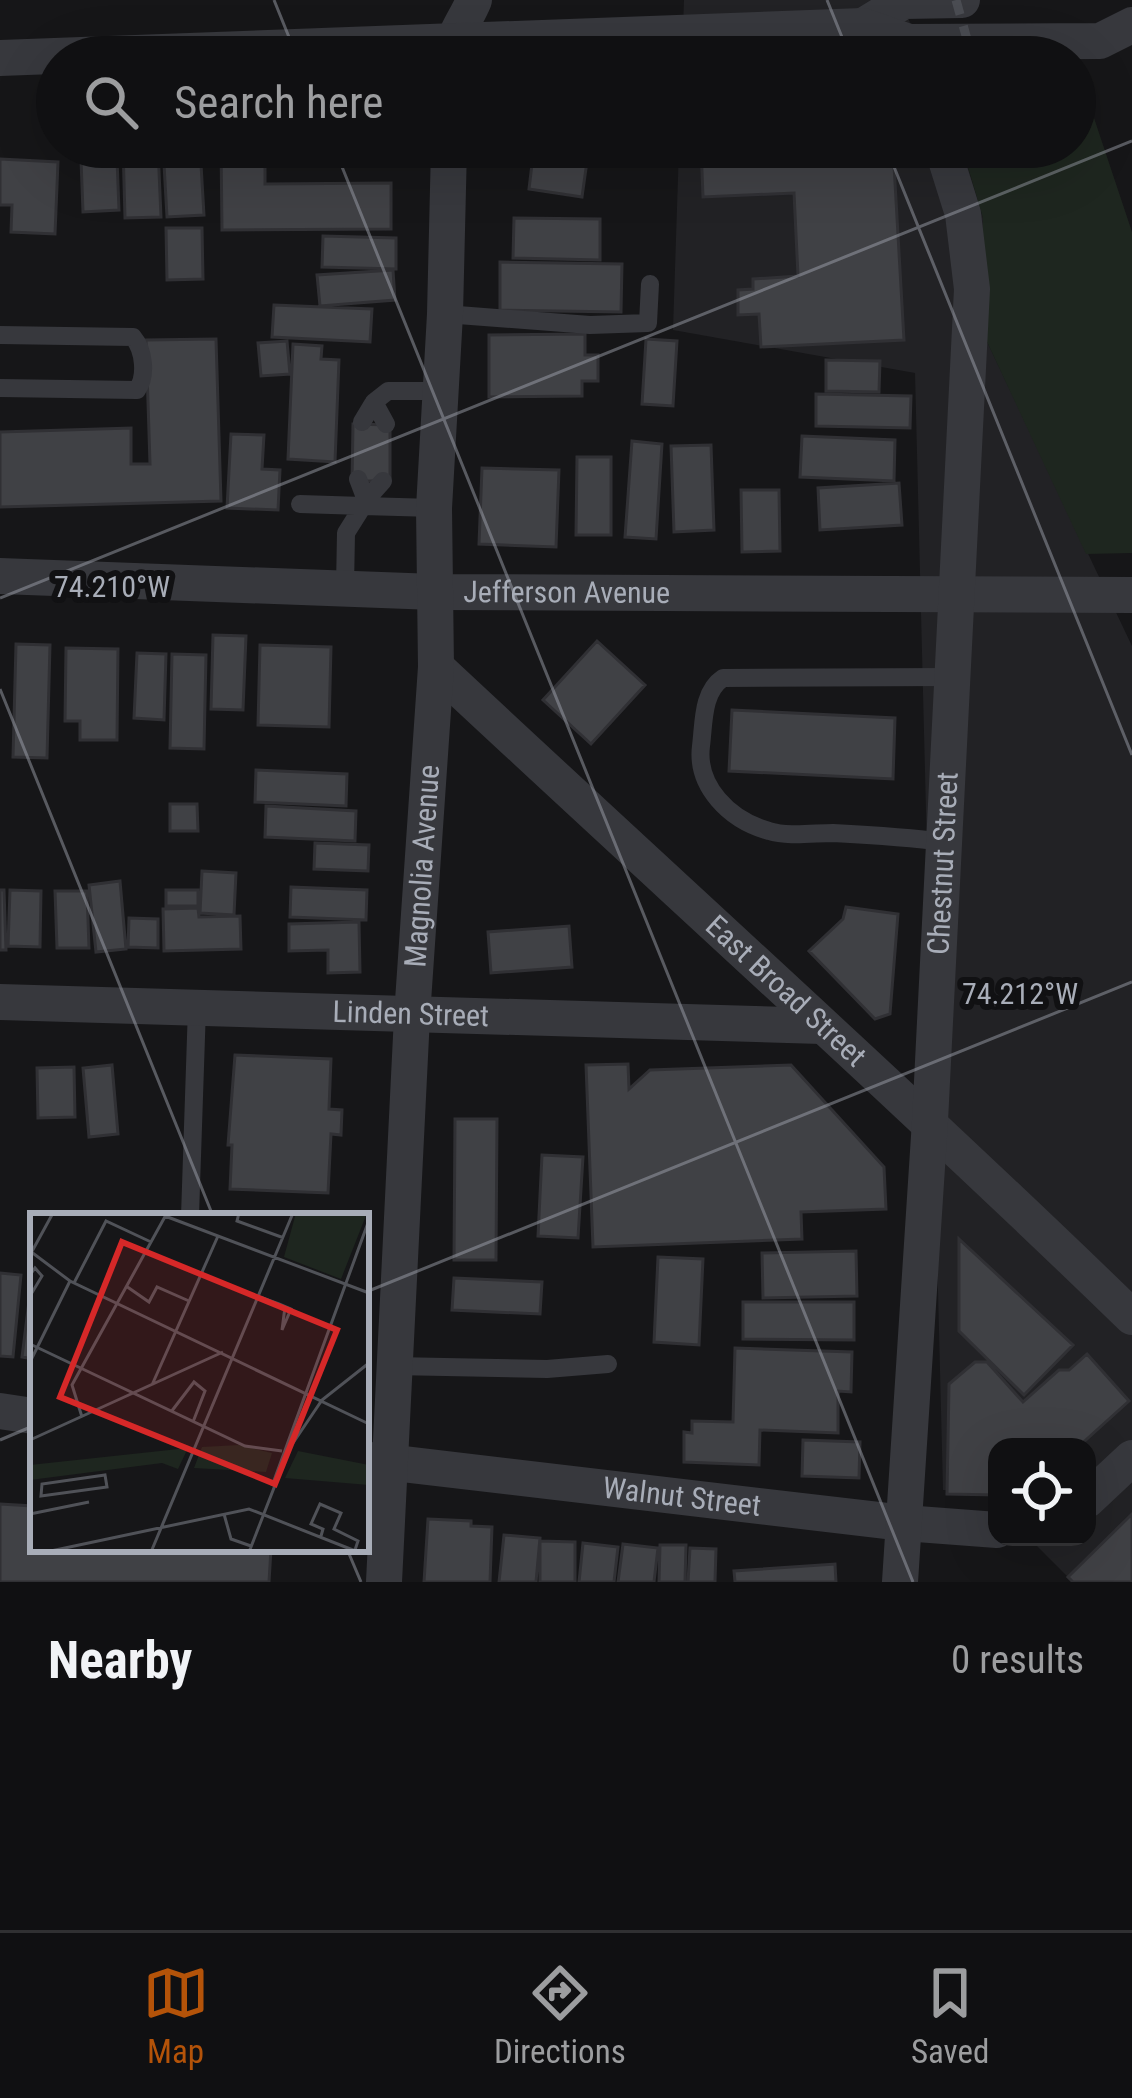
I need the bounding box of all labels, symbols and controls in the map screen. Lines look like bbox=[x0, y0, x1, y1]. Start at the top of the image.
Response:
search box bbox=[36, 36, 1096, 168]
icon: search bbox=[78, 69, 144, 135]
text: Search here bbox=[174, 76, 383, 129]
text: 74.210°W bbox=[54, 569, 170, 604]
street label: Jefferson Avenue bbox=[463, 574, 670, 610]
street label: Magnolia Avenue bbox=[397, 764, 446, 968]
street label: Chestnut Street bbox=[920, 771, 965, 956]
street label: East Broad Street bbox=[699, 908, 874, 1073]
text: 74.212°W bbox=[962, 976, 1078, 1011]
street label: Linden Street bbox=[332, 994, 490, 1033]
inset map bbox=[30, 1213, 369, 1552]
map controls bbox=[988, 1438, 1096, 1546]
button: locate bbox=[988, 1438, 1096, 1546]
street label: Walnut Street bbox=[601, 1470, 763, 1523]
text: Nearby bbox=[48, 1631, 192, 1690]
text: 0 results bbox=[951, 1637, 1084, 1683]
tab: Map bbox=[143, 1960, 209, 2071]
tab: Directions bbox=[494, 1960, 626, 2071]
tab: Saved bbox=[911, 1960, 989, 2071]

